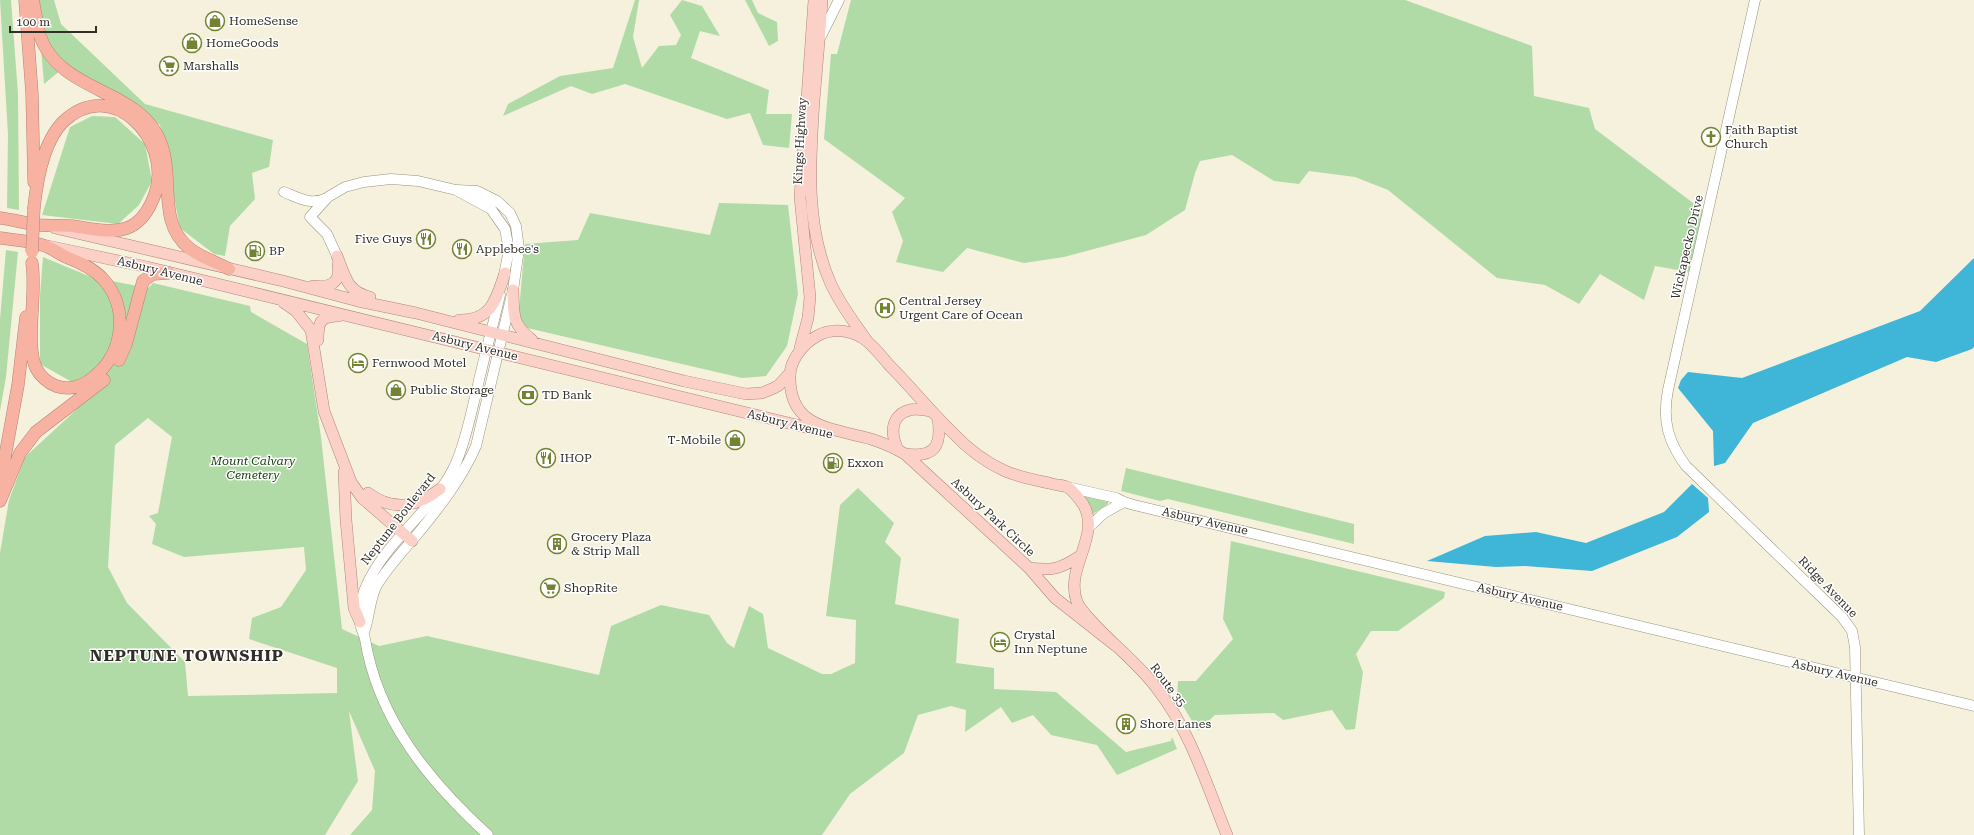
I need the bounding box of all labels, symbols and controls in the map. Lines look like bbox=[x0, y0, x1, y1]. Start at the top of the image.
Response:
scale bar bbox=[10, 8, 96, 34]
shop icon: HomeSense bbox=[204, 10, 226, 32]
place label: HomeSense bbox=[229, 14, 299, 28]
text: 100 m bbox=[16, 15, 50, 29]
shop icon: HomeGoods bbox=[181, 32, 203, 54]
place label: HomeGoods bbox=[206, 36, 279, 50]
supermarket icon: Marshalls bbox=[158, 55, 180, 77]
place label: Marshalls bbox=[183, 59, 239, 73]
street label: Kings Highway bbox=[791, 96, 809, 185]
place label: Faith Baptist Church bbox=[1725, 123, 1799, 151]
church icon: Faith Baptist Church bbox=[1700, 126, 1722, 148]
street label: Wickapecko Drive bbox=[1668, 193, 1706, 300]
restaurant icon: Five Guys bbox=[415, 228, 437, 250]
place label: Five Guys bbox=[355, 232, 412, 246]
restaurant icon: Applebee's bbox=[451, 238, 473, 260]
fuel station icon: BP bbox=[244, 240, 266, 262]
place label: Applebee's bbox=[476, 242, 539, 256]
place label: BP bbox=[269, 244, 285, 258]
street label: Asbury Avenue bbox=[116, 254, 205, 289]
place label: Central Jersey Urgent Care of Ocean bbox=[899, 294, 1023, 322]
hospital icon: Central Jersey Urgent Care of Ocean bbox=[874, 297, 896, 319]
street label: Asbury Avenue bbox=[431, 329, 520, 364]
hotel icon: Fernwood Motel bbox=[347, 352, 369, 374]
place label: Fernwood Motel bbox=[372, 356, 466, 370]
shop icon: Public Storage bbox=[385, 379, 407, 401]
place label: Public Storage bbox=[410, 383, 494, 397]
bank icon: TD Bank bbox=[517, 384, 539, 406]
place label: TD Bank bbox=[542, 388, 592, 402]
street label: Asbury Avenue bbox=[746, 407, 835, 442]
shop icon: T-Mobile bbox=[724, 429, 746, 451]
place label: T-Mobile bbox=[668, 433, 721, 447]
restaurant icon: IHOP bbox=[535, 447, 557, 469]
place label: IHOP bbox=[560, 451, 592, 465]
fuel station icon: Exxon bbox=[822, 452, 844, 474]
park label: Mount Calvary Cemetery bbox=[210, 454, 296, 482]
place label: Exxon bbox=[847, 456, 884, 470]
street label: Neptune Boulevard bbox=[358, 470, 438, 567]
street label: Asbury Park Circle bbox=[949, 475, 1038, 559]
street label: Asbury Avenue bbox=[1161, 504, 1250, 538]
place label: Grocery Plaza & Strip Mall bbox=[571, 530, 652, 558]
building icon: Grocery Plaza & Strip Mall bbox=[546, 533, 568, 555]
street label: Ridge Avenue bbox=[1796, 554, 1861, 621]
supermarket icon: ShopRite bbox=[539, 577, 561, 599]
street label: Asbury Avenue bbox=[1476, 580, 1565, 614]
place label: ShopRite bbox=[564, 581, 618, 595]
place label: Crystal Inn Neptune bbox=[1014, 628, 1088, 656]
hotel icon: Crystal Inn Neptune bbox=[989, 631, 1011, 653]
district label: NEPTUNE TOWNSHIP bbox=[90, 646, 284, 665]
street label: Asbury Avenue bbox=[1791, 656, 1880, 690]
street label: Route 35 bbox=[1147, 661, 1189, 710]
building icon: Shore Lanes bbox=[1115, 713, 1137, 735]
place label: Shore Lanes bbox=[1140, 717, 1211, 731]

